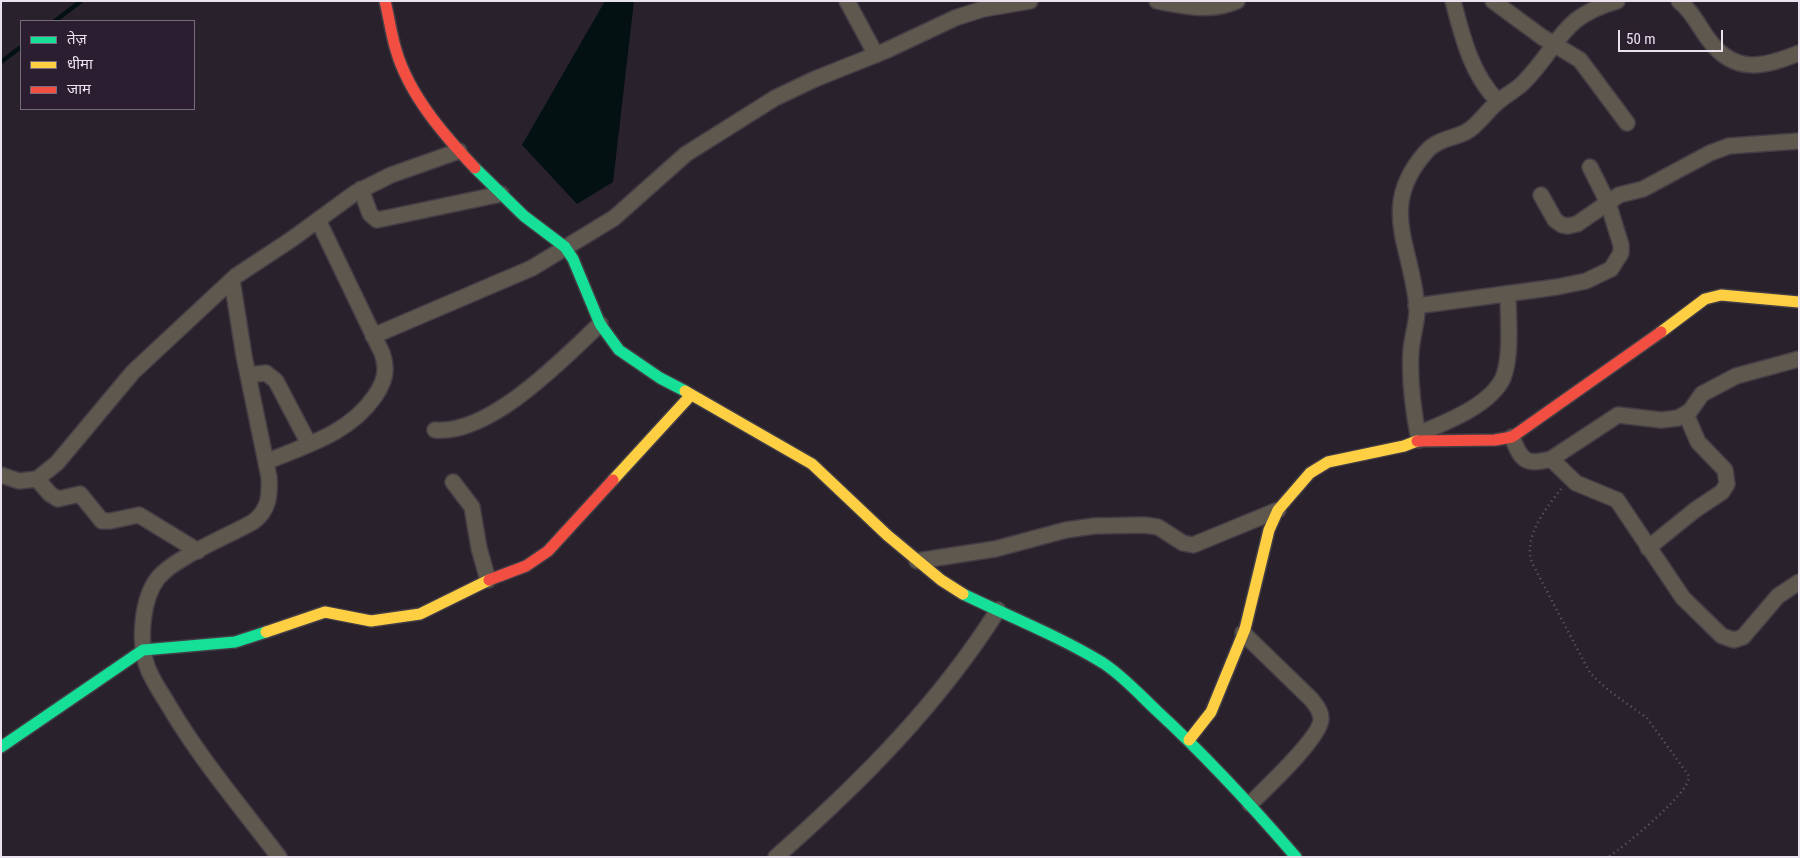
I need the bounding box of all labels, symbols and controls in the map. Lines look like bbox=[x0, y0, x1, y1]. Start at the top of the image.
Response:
legend bbox=[20, 20, 195, 110]
scale bar bbox=[1620, 20, 1725, 52]
text: तेज़ bbox=[67, 30, 87, 48]
text: 50 m bbox=[1626, 30, 1656, 48]
text: धीमा bbox=[67, 55, 93, 73]
text: जाम bbox=[67, 80, 91, 98]

